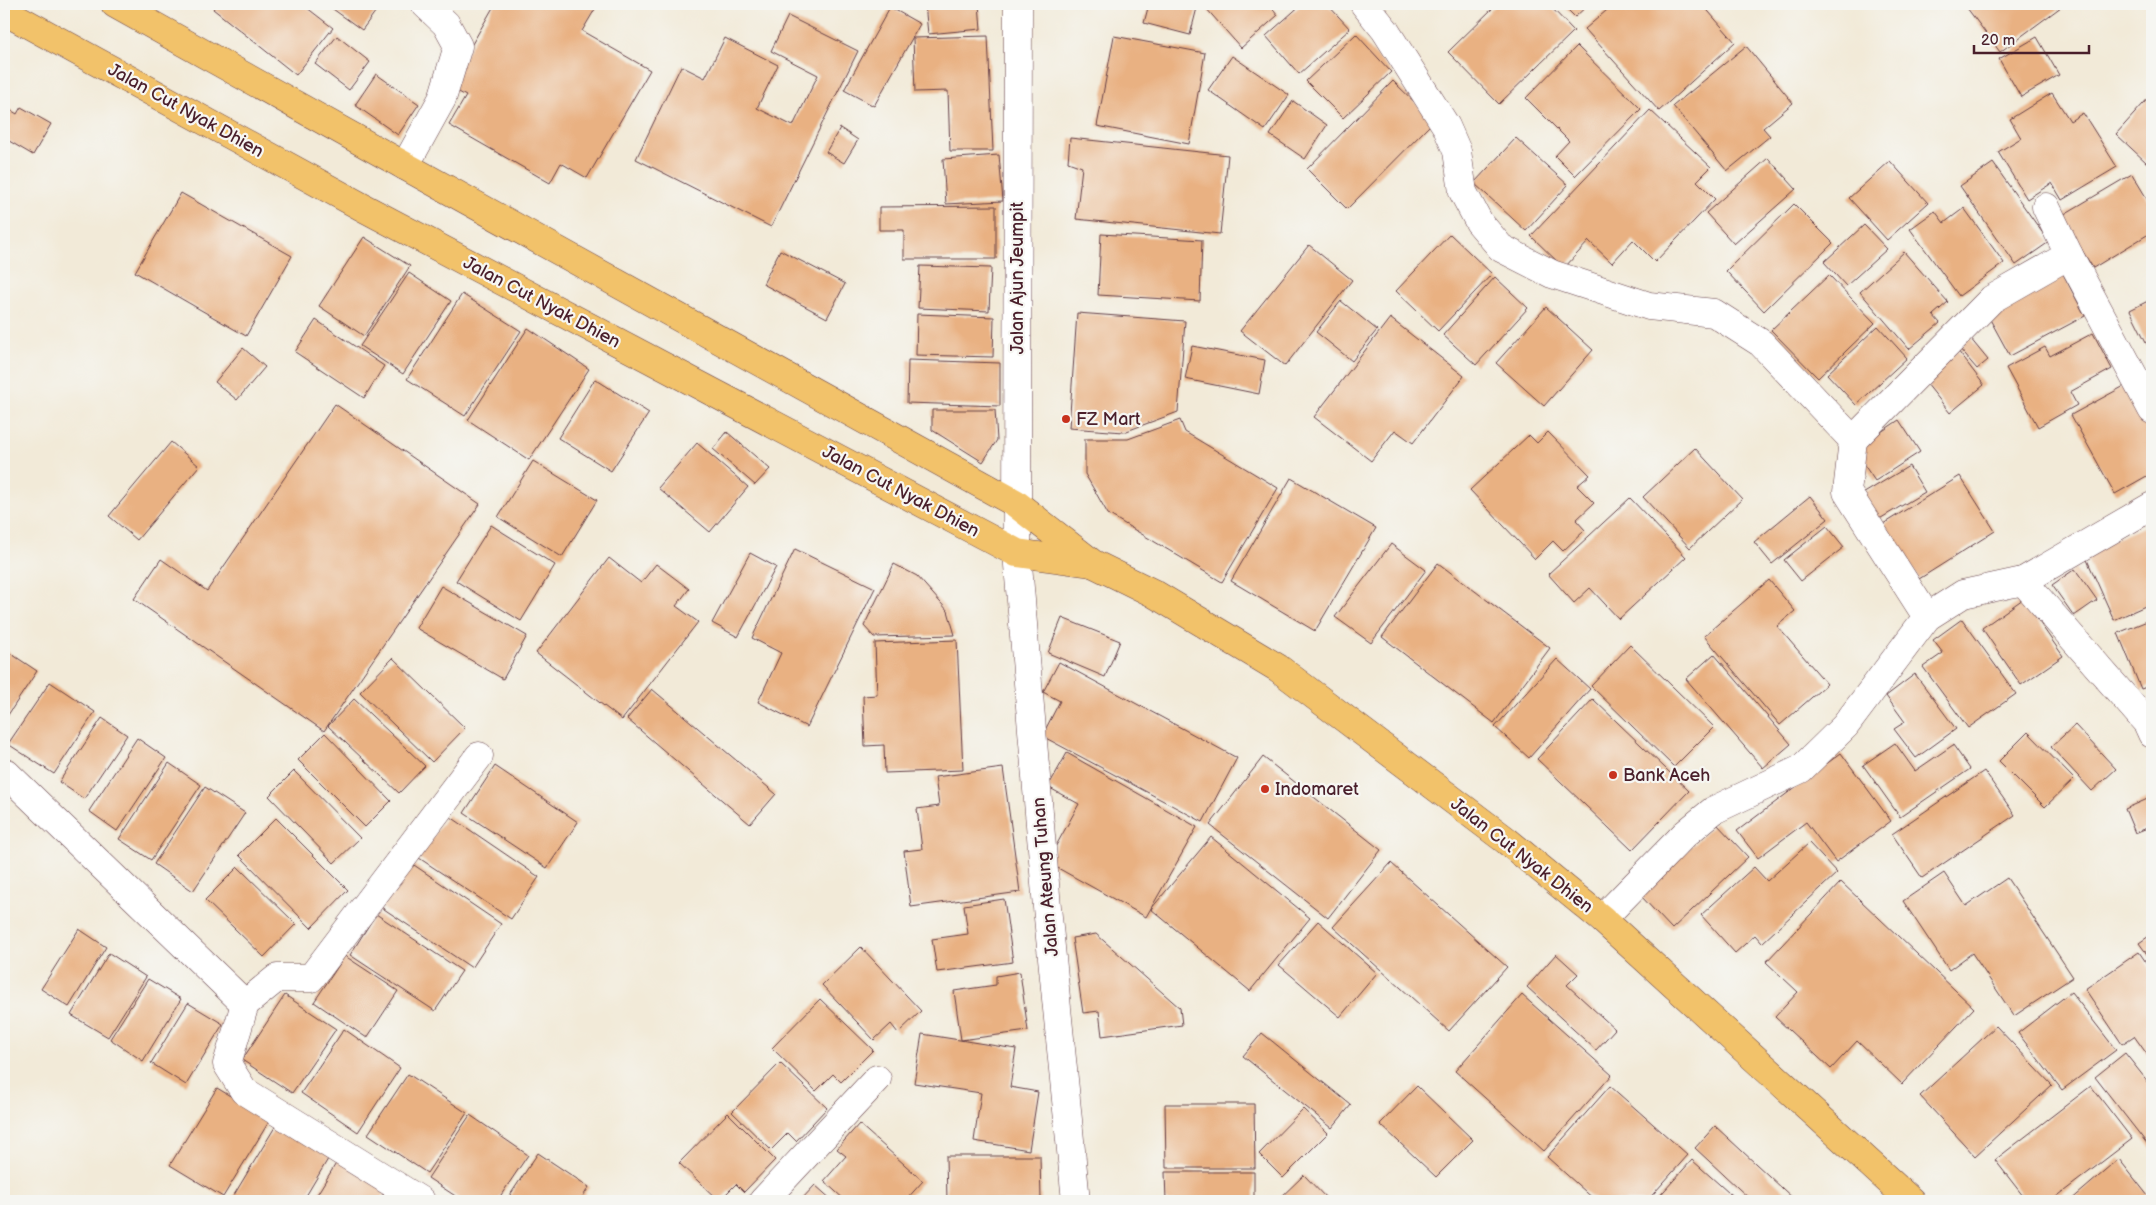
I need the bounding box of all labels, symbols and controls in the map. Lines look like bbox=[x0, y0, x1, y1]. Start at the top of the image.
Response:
scale bar bbox=[1974, 22, 2088, 54]
text: 20 m bbox=[1981, 31, 2015, 50]
street label: Jalan Cut Nyak Dhien bbox=[104, 59, 267, 162]
street label: Jalan Ajun Jeumpit bbox=[1007, 201, 1028, 354]
street label: Jalan Cut Nyak Dhien bbox=[460, 252, 624, 353]
place label: FZ Mart bbox=[1076, 409, 1141, 430]
marker: FZ Mart bbox=[1060, 413, 1072, 425]
street label: Jalan Cut Nyak Dhien bbox=[819, 441, 983, 542]
place label: Bank Aceh bbox=[1623, 765, 1710, 786]
marker: Bank Aceh bbox=[1607, 769, 1619, 781]
place label: Indomaret bbox=[1275, 779, 1359, 800]
marker: Indomaret bbox=[1259, 783, 1271, 795]
street label: Jalan Cut Nyak Dhien bbox=[1446, 793, 1597, 917]
street label: Jalan Ateung Tuhan bbox=[1028, 797, 1063, 957]

